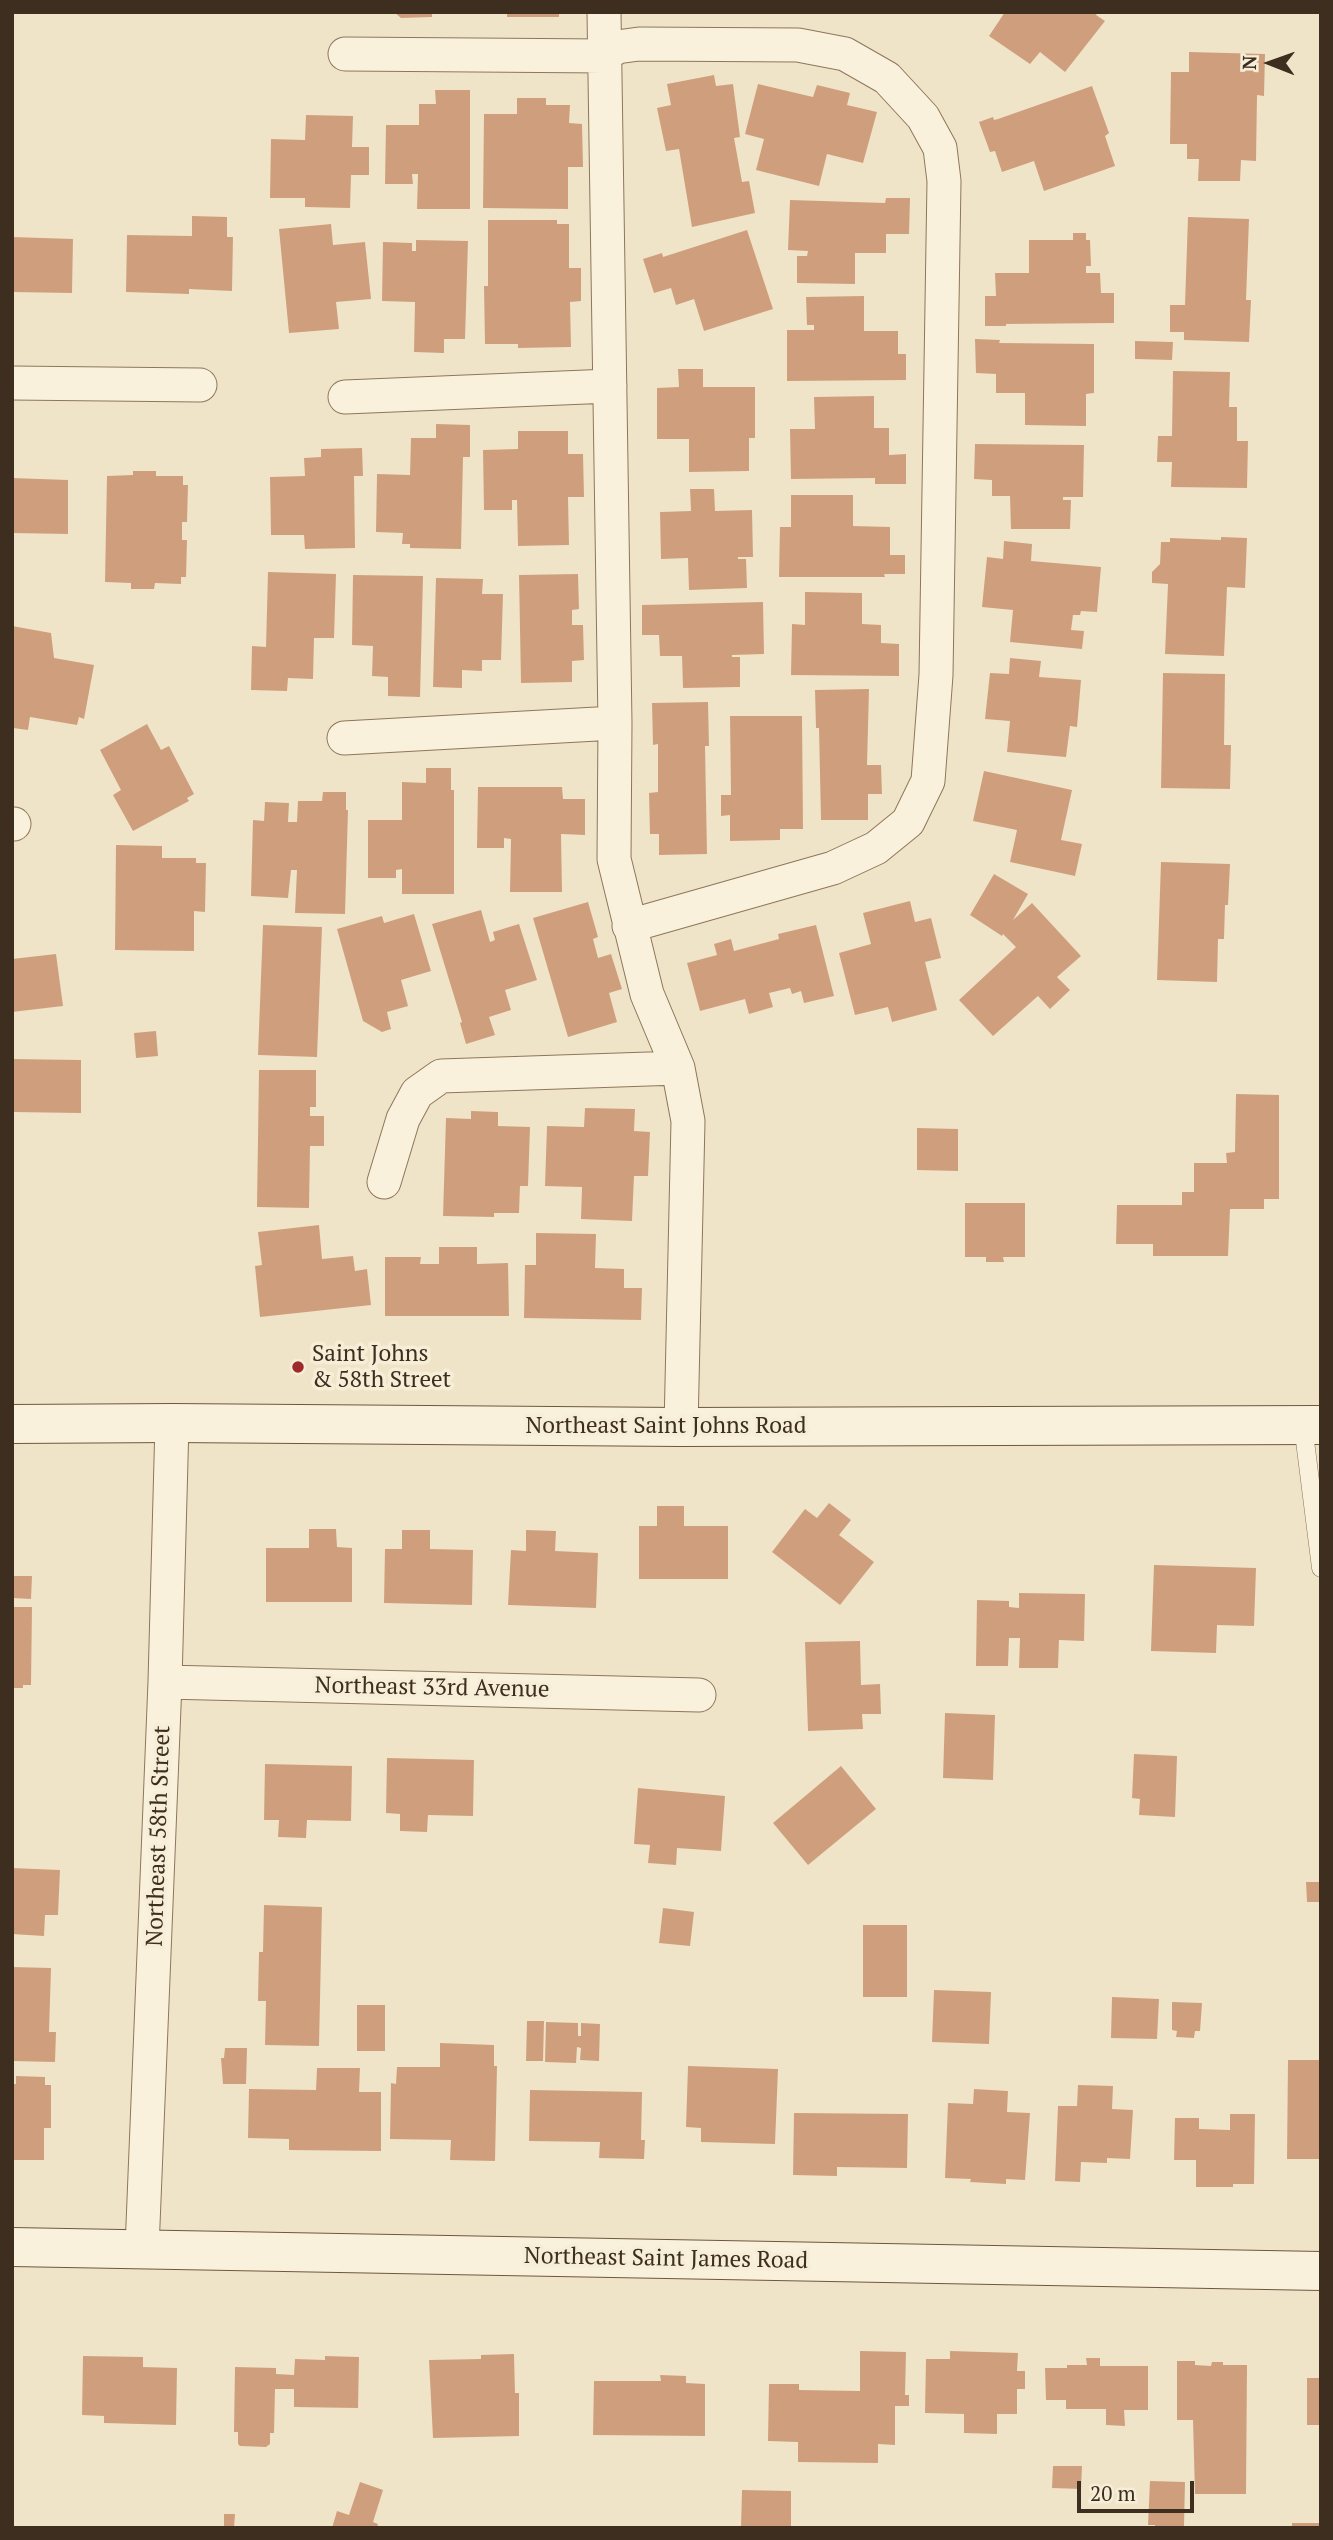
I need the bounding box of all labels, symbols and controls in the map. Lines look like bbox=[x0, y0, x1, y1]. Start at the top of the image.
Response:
north arrow bbox=[1235, 28, 1305, 98]
text: N bbox=[1236, 55, 1261, 70]
place label: Saint Johns & 58th Street bbox=[312, 1340, 451, 1394]
marker: Saint Johns & 58th Street bbox=[290, 1359, 306, 1375]
street label: Northeast Saint Johns Road bbox=[526, 1412, 806, 1440]
street label: Northeast 33rd Avenue bbox=[314, 1672, 550, 1704]
street label: Northeast 58th Street bbox=[141, 1725, 177, 1947]
street label: Northeast Saint James Road bbox=[524, 2243, 808, 2275]
scale bar bbox=[1081, 2466, 1198, 2510]
text: 20 m bbox=[1090, 2479, 1136, 2507]

